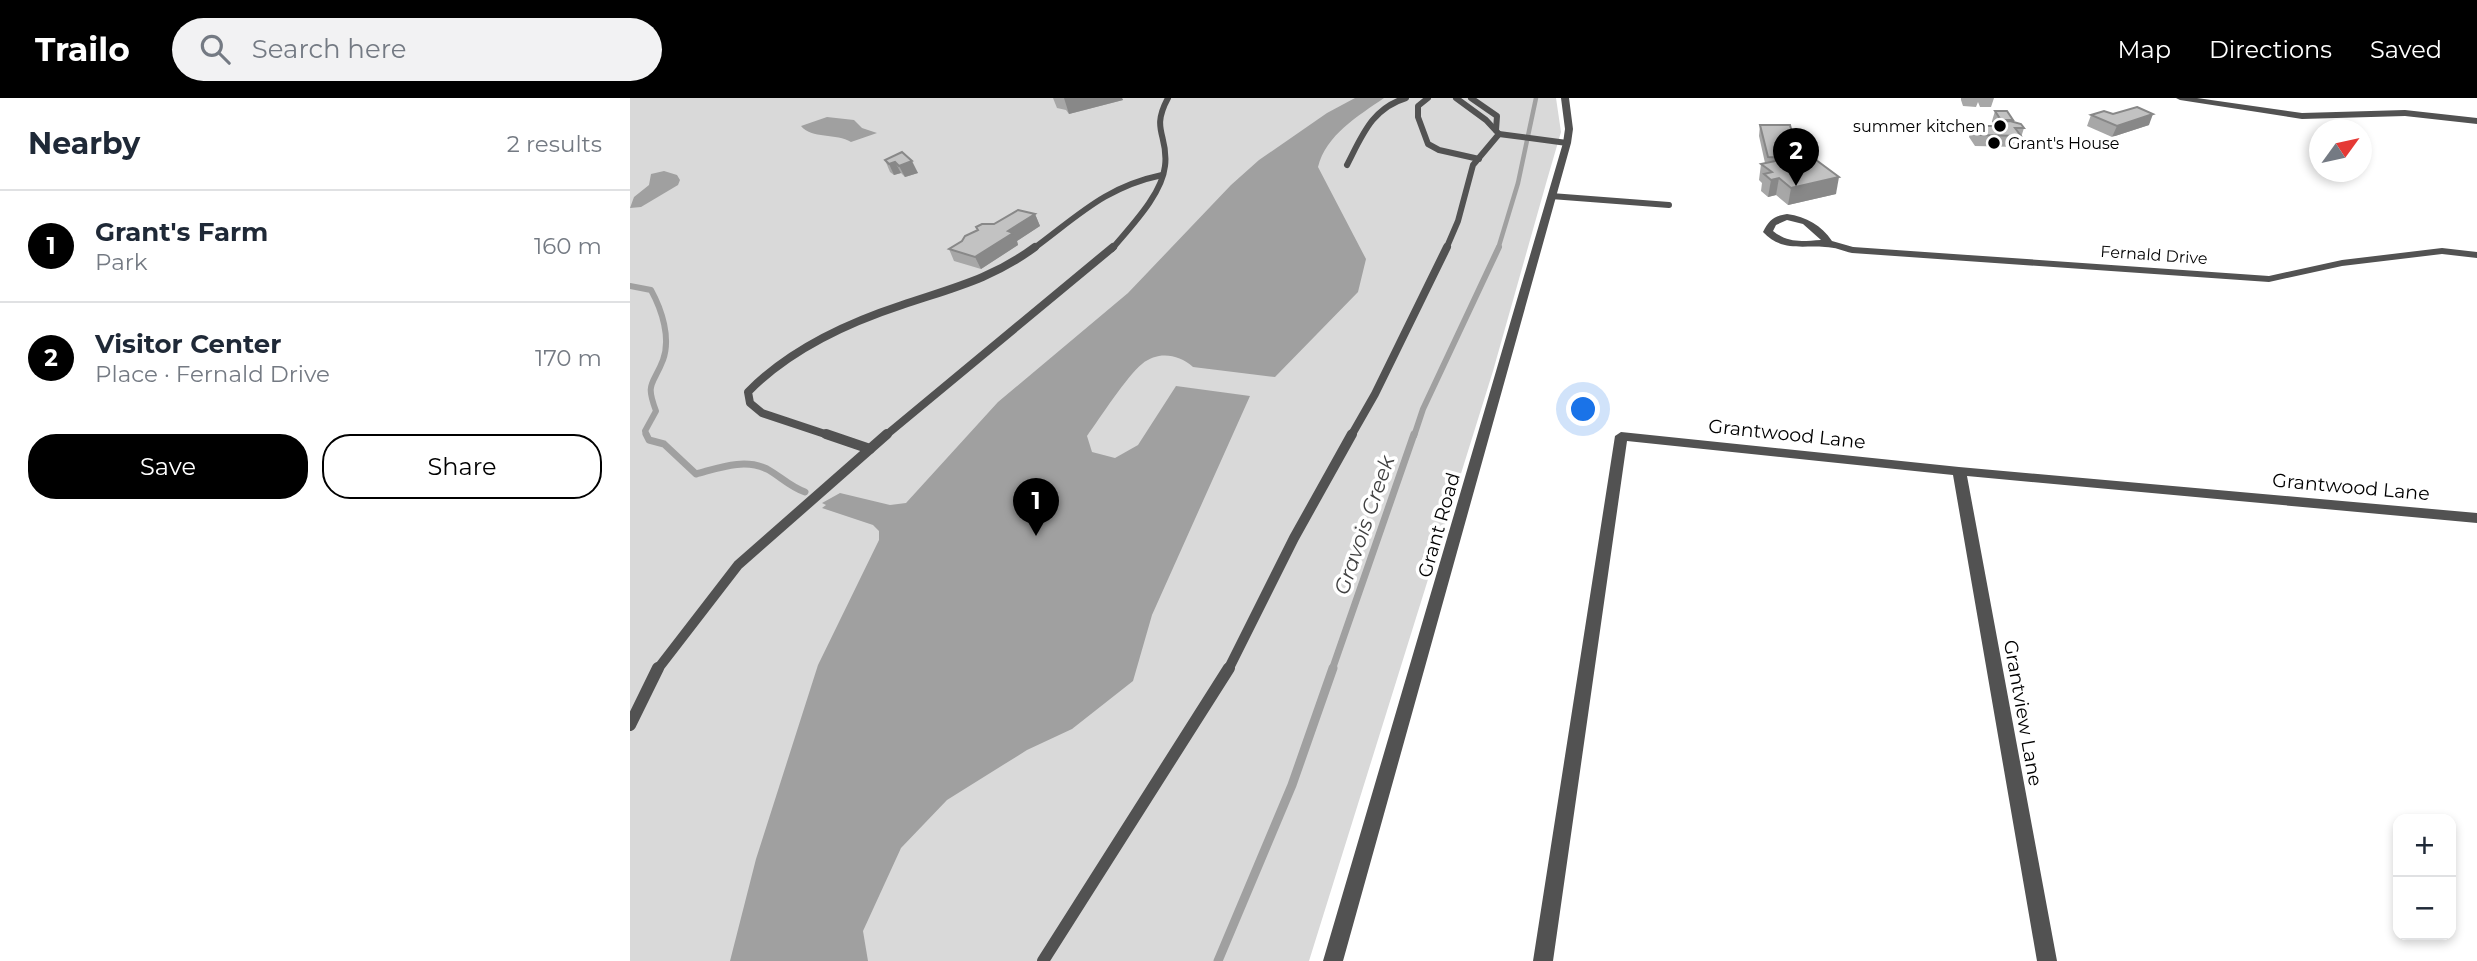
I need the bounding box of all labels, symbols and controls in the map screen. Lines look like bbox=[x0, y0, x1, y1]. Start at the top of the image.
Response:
search box bbox=[172, 18, 662, 81]
text: Trailo bbox=[35, 29, 130, 69]
icon: search bbox=[196, 30, 234, 68]
text: Search here bbox=[252, 33, 406, 65]
text: Map bbox=[2118, 35, 2171, 64]
text: Directions bbox=[2209, 35, 2332, 64]
text: Saved bbox=[2370, 35, 2442, 64]
place label: summer kitchen bbox=[1853, 117, 1986, 136]
marker: summer kitchen bbox=[1992, 118, 2008, 134]
north arrow bbox=[2309, 119, 2372, 182]
text: Nearby bbox=[28, 125, 140, 162]
pin: 2 bbox=[1773, 128, 1819, 186]
text: 2 results bbox=[507, 130, 602, 158]
place label: Grant's House bbox=[2008, 134, 2119, 153]
marker: Grant's House bbox=[1986, 135, 2002, 151]
text: Grant's Farm bbox=[95, 216, 268, 248]
text: 1 bbox=[46, 232, 56, 260]
text: 160 m bbox=[534, 232, 602, 260]
street label: Fernald Drive bbox=[2100, 242, 2208, 268]
text: Park bbox=[95, 248, 148, 276]
text: Visitor Center bbox=[95, 328, 281, 360]
text: 2 bbox=[44, 344, 58, 372]
text: 170 m bbox=[535, 344, 602, 372]
text: Place · Fernald Drive bbox=[95, 360, 330, 388]
your location bbox=[1566, 392, 1600, 426]
street label: Grantwood Lane bbox=[1707, 414, 1867, 454]
button: Save bbox=[28, 434, 308, 499]
button: Share bbox=[322, 434, 602, 499]
water label: Gravois Creek bbox=[1329, 451, 1400, 598]
street label: Grantwood Lane bbox=[2271, 469, 2431, 505]
street label: Grant Road bbox=[1413, 470, 1465, 580]
pin: 1 bbox=[1013, 478, 1059, 536]
street label: Grantview Lane bbox=[1999, 638, 2047, 788]
map controls bbox=[2393, 814, 2456, 940]
button: + bbox=[2393, 814, 2456, 877]
button: − bbox=[2393, 877, 2456, 940]

